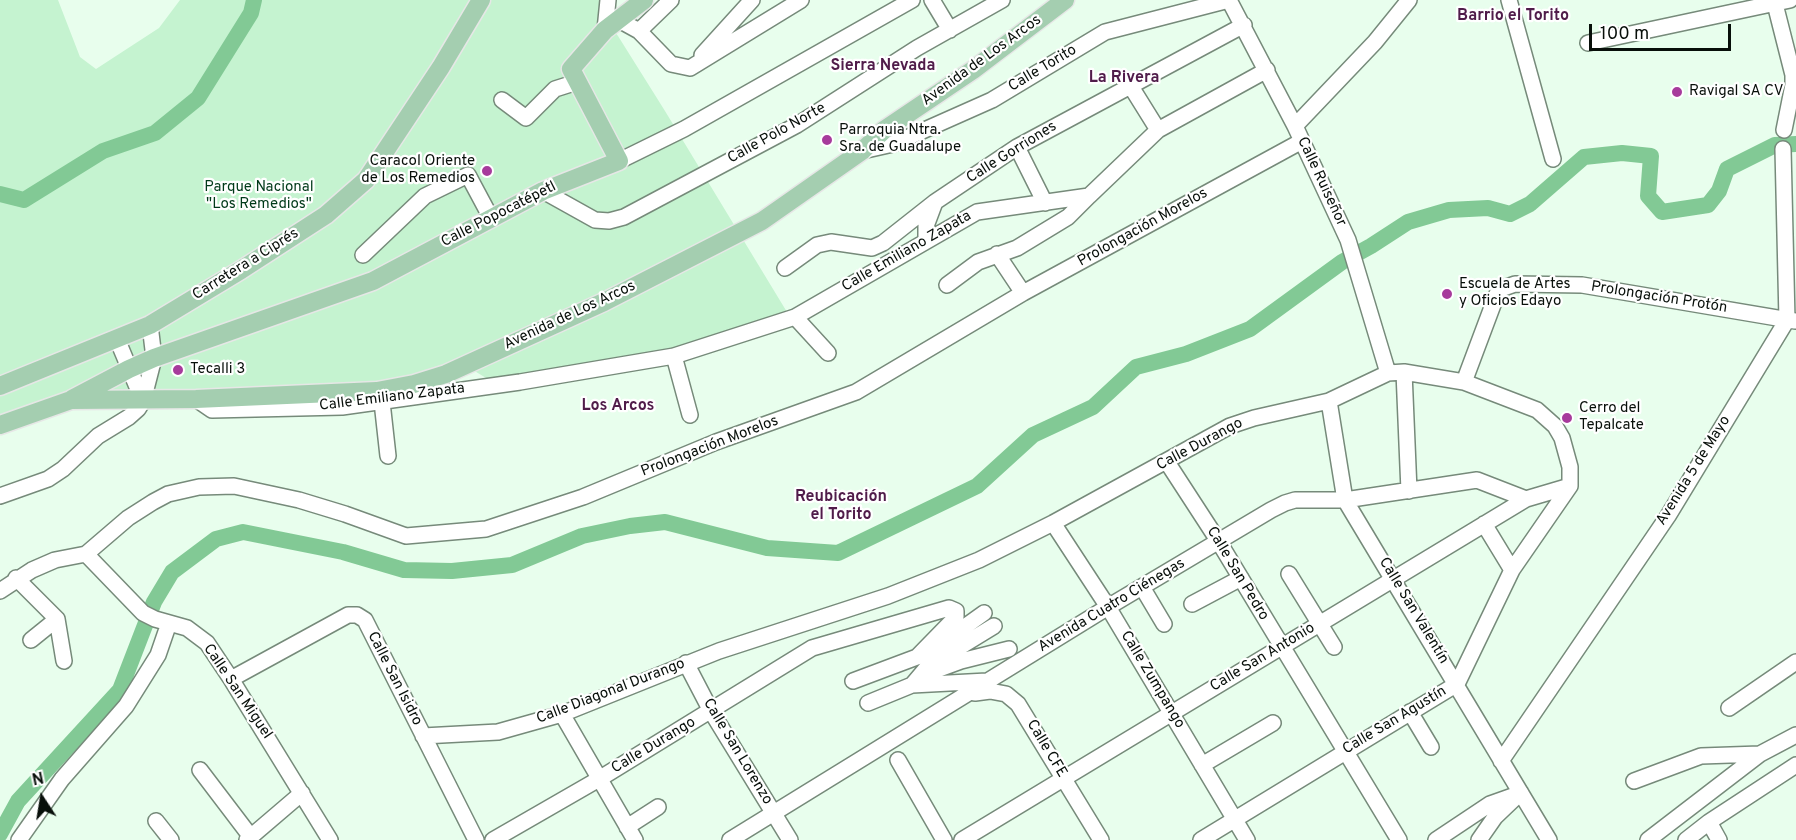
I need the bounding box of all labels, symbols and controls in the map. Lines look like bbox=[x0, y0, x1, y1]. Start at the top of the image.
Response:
district label: Barrio el Torito bbox=[1457, 7, 1569, 27]
street label: Avenida de Los Arcos bbox=[919, 12, 1045, 110]
scale bar bbox=[1592, 12, 1734, 50]
text: 100 m bbox=[1600, 23, 1649, 46]
street label: Calle Torito bbox=[1006, 42, 1080, 96]
district label: Sierra Nevada bbox=[831, 57, 935, 77]
district label: La Rivera bbox=[1089, 69, 1159, 89]
place label: Ravigal SA CV bbox=[1689, 83, 1784, 101]
marker: Ravigal SA CV bbox=[1670, 85, 1684, 99]
street label: Calle Polo Norte bbox=[725, 100, 829, 168]
street label: Calle Gorriones bbox=[964, 118, 1060, 188]
place label: Parroquia Ntra. Sra. de Guadalupe bbox=[839, 122, 961, 157]
marker: Parroquia Ntra. Sra. de Guadalupe bbox=[820, 133, 834, 147]
street label: Calle Ruiseñor bbox=[1292, 134, 1350, 230]
place label: Caracol Oriente de Los Remedios bbox=[361, 153, 475, 188]
marker: Caracol Oriente de Los Remedios bbox=[480, 164, 494, 178]
street label: Calle Popocatépetl bbox=[438, 178, 560, 252]
park label: Parque Nacional "Los Remedios" bbox=[204, 179, 314, 214]
street label: Prolongación Morelos bbox=[1075, 185, 1211, 271]
street label: Calle Emiliano Zapata bbox=[839, 208, 975, 296]
street label: Carretera a Ciprés bbox=[190, 225, 302, 305]
place label: Escuela de Artes y Oficios Edayo bbox=[1459, 276, 1570, 311]
street label: Avenida de Los Arcos bbox=[501, 278, 639, 354]
street label: Prolongación Protón bbox=[1589, 278, 1729, 318]
marker: Escuela de Artes y Oficios Edayo bbox=[1440, 287, 1454, 301]
place label: Tecalli 3 bbox=[190, 361, 245, 379]
marker: Tecalli 3 bbox=[171, 363, 185, 377]
street label: Calle Emiliano Zapata bbox=[318, 380, 466, 416]
district label: Los Arcos bbox=[582, 397, 654, 417]
place label: Cerro del Tepalcate bbox=[1579, 400, 1644, 435]
marker: Cerro del Tepalcate bbox=[1560, 411, 1574, 425]
street label: Prolongación Morelos bbox=[639, 413, 781, 481]
street label: Avenida 5 de Mayo bbox=[1653, 413, 1735, 529]
street label: Calle Durango bbox=[1154, 415, 1246, 475]
district label: Reubicación el Torito bbox=[795, 488, 887, 526]
street label: Calle San Pedro bbox=[1202, 524, 1272, 624]
street label: Avenida Cuatro Ciénegas bbox=[1035, 555, 1189, 657]
street label: Calle San Valentín bbox=[1374, 555, 1452, 667]
street label: Calle San Antonio bbox=[1207, 620, 1319, 696]
street label: Calle Zumpango bbox=[1116, 628, 1188, 732]
street label: Calle San Isidro bbox=[363, 629, 425, 729]
street label: Calle San Miguel bbox=[199, 641, 275, 743]
street label: Calle Diagonal Durango bbox=[534, 655, 688, 729]
street label: Calle San Agustín bbox=[1340, 683, 1450, 759]
street label: Calle San Lorenzo bbox=[698, 696, 776, 808]
street label: Calle Durango bbox=[609, 714, 699, 778]
street label: Calle CFE bbox=[1022, 717, 1070, 781]
north arrow bbox=[12, 768, 72, 828]
text: N bbox=[31, 769, 46, 791]

